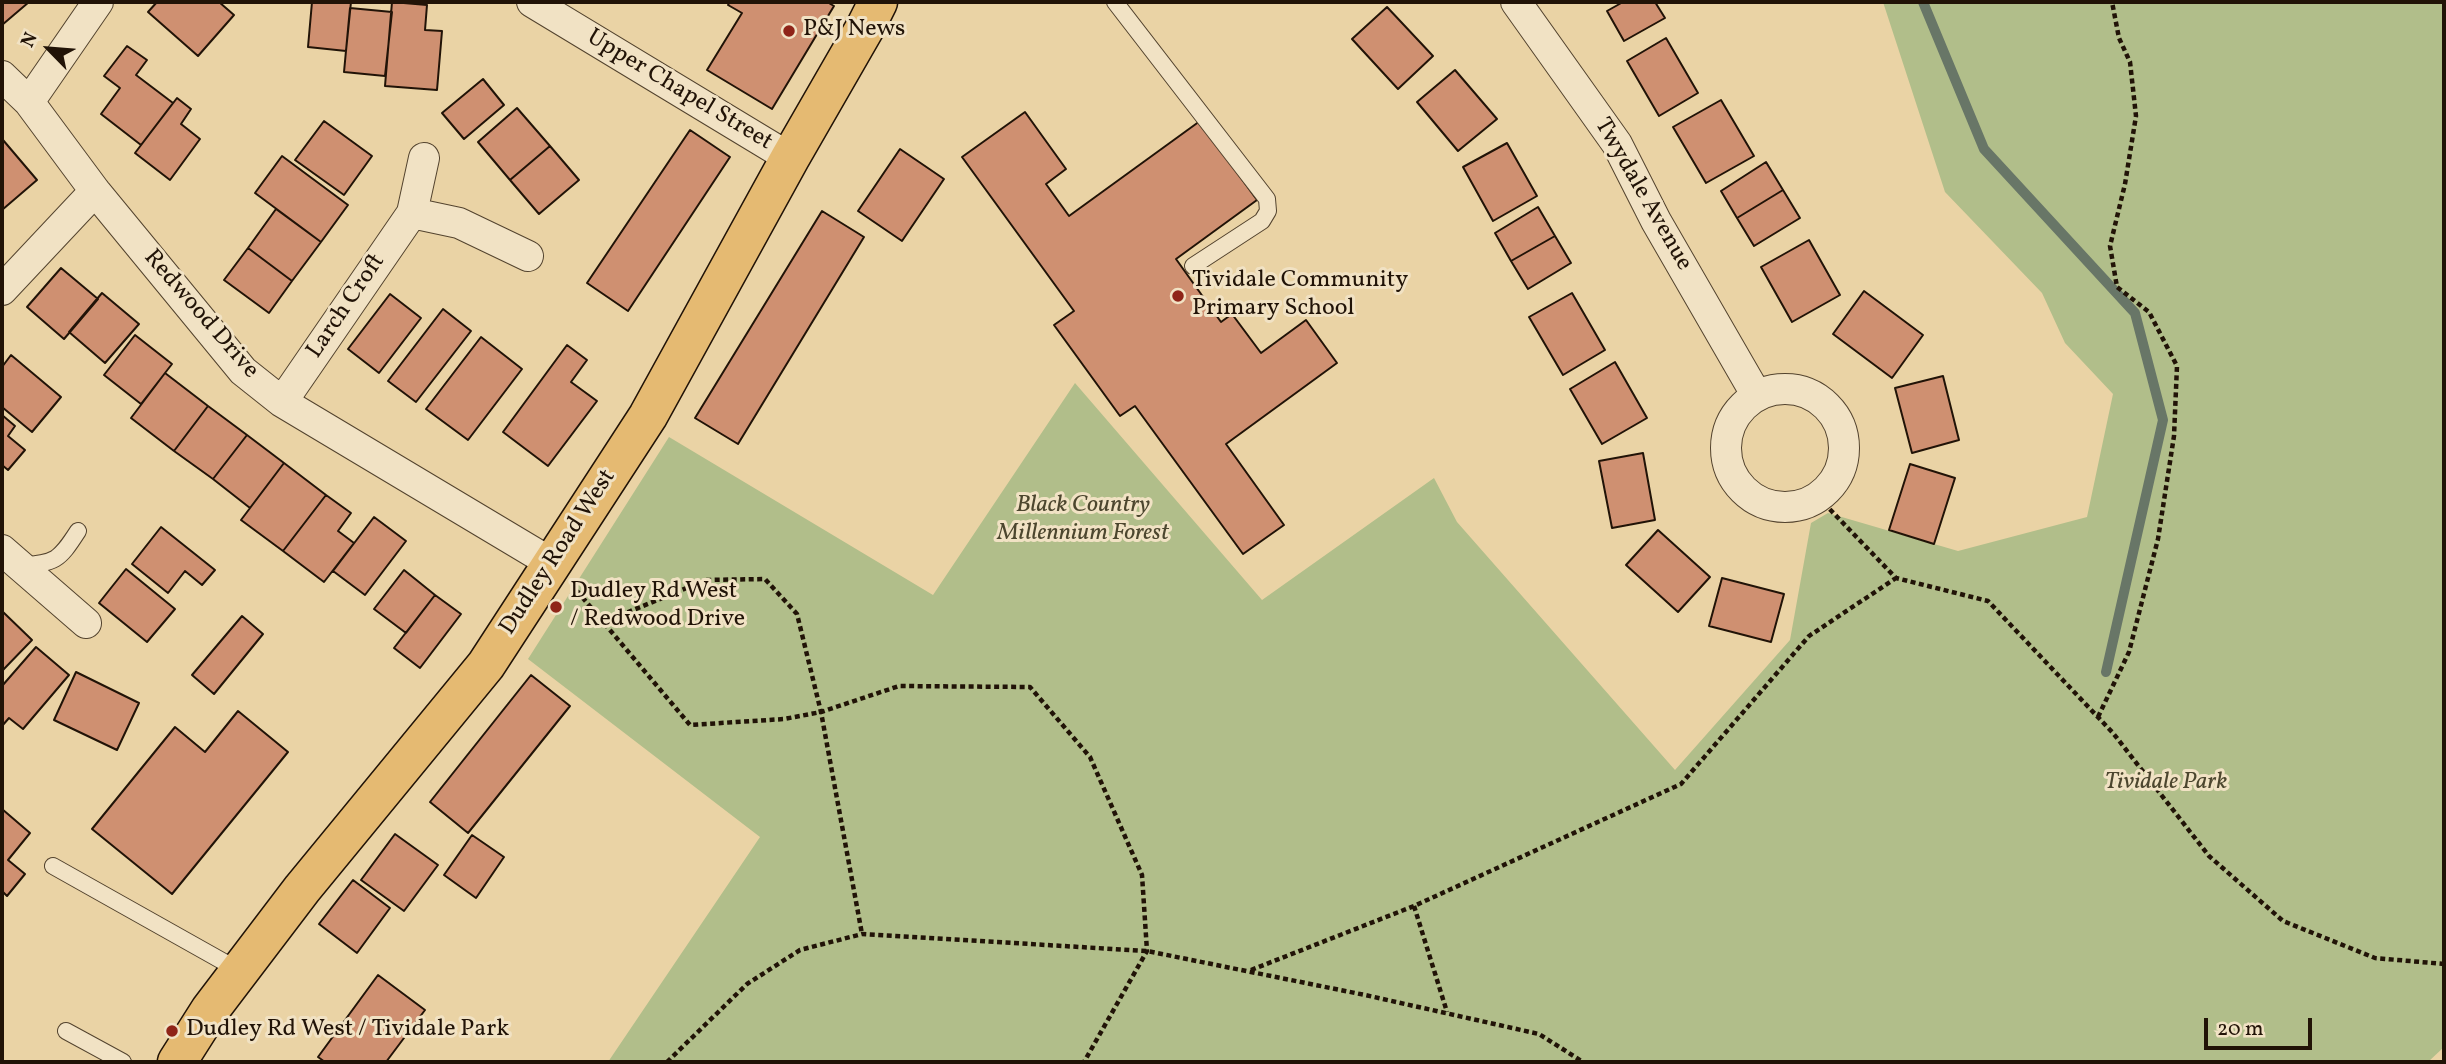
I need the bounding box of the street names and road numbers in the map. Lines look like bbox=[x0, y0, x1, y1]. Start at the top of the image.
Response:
street label: Upper Chapel Street bbox=[581, 24, 777, 158]
street label: Twydale Avenue bbox=[1587, 114, 1697, 276]
street label: Redwood Drive bbox=[136, 245, 264, 385]
street label: Larch Croft bbox=[302, 249, 392, 365]
street label: Dudley Road West bbox=[495, 465, 623, 641]

